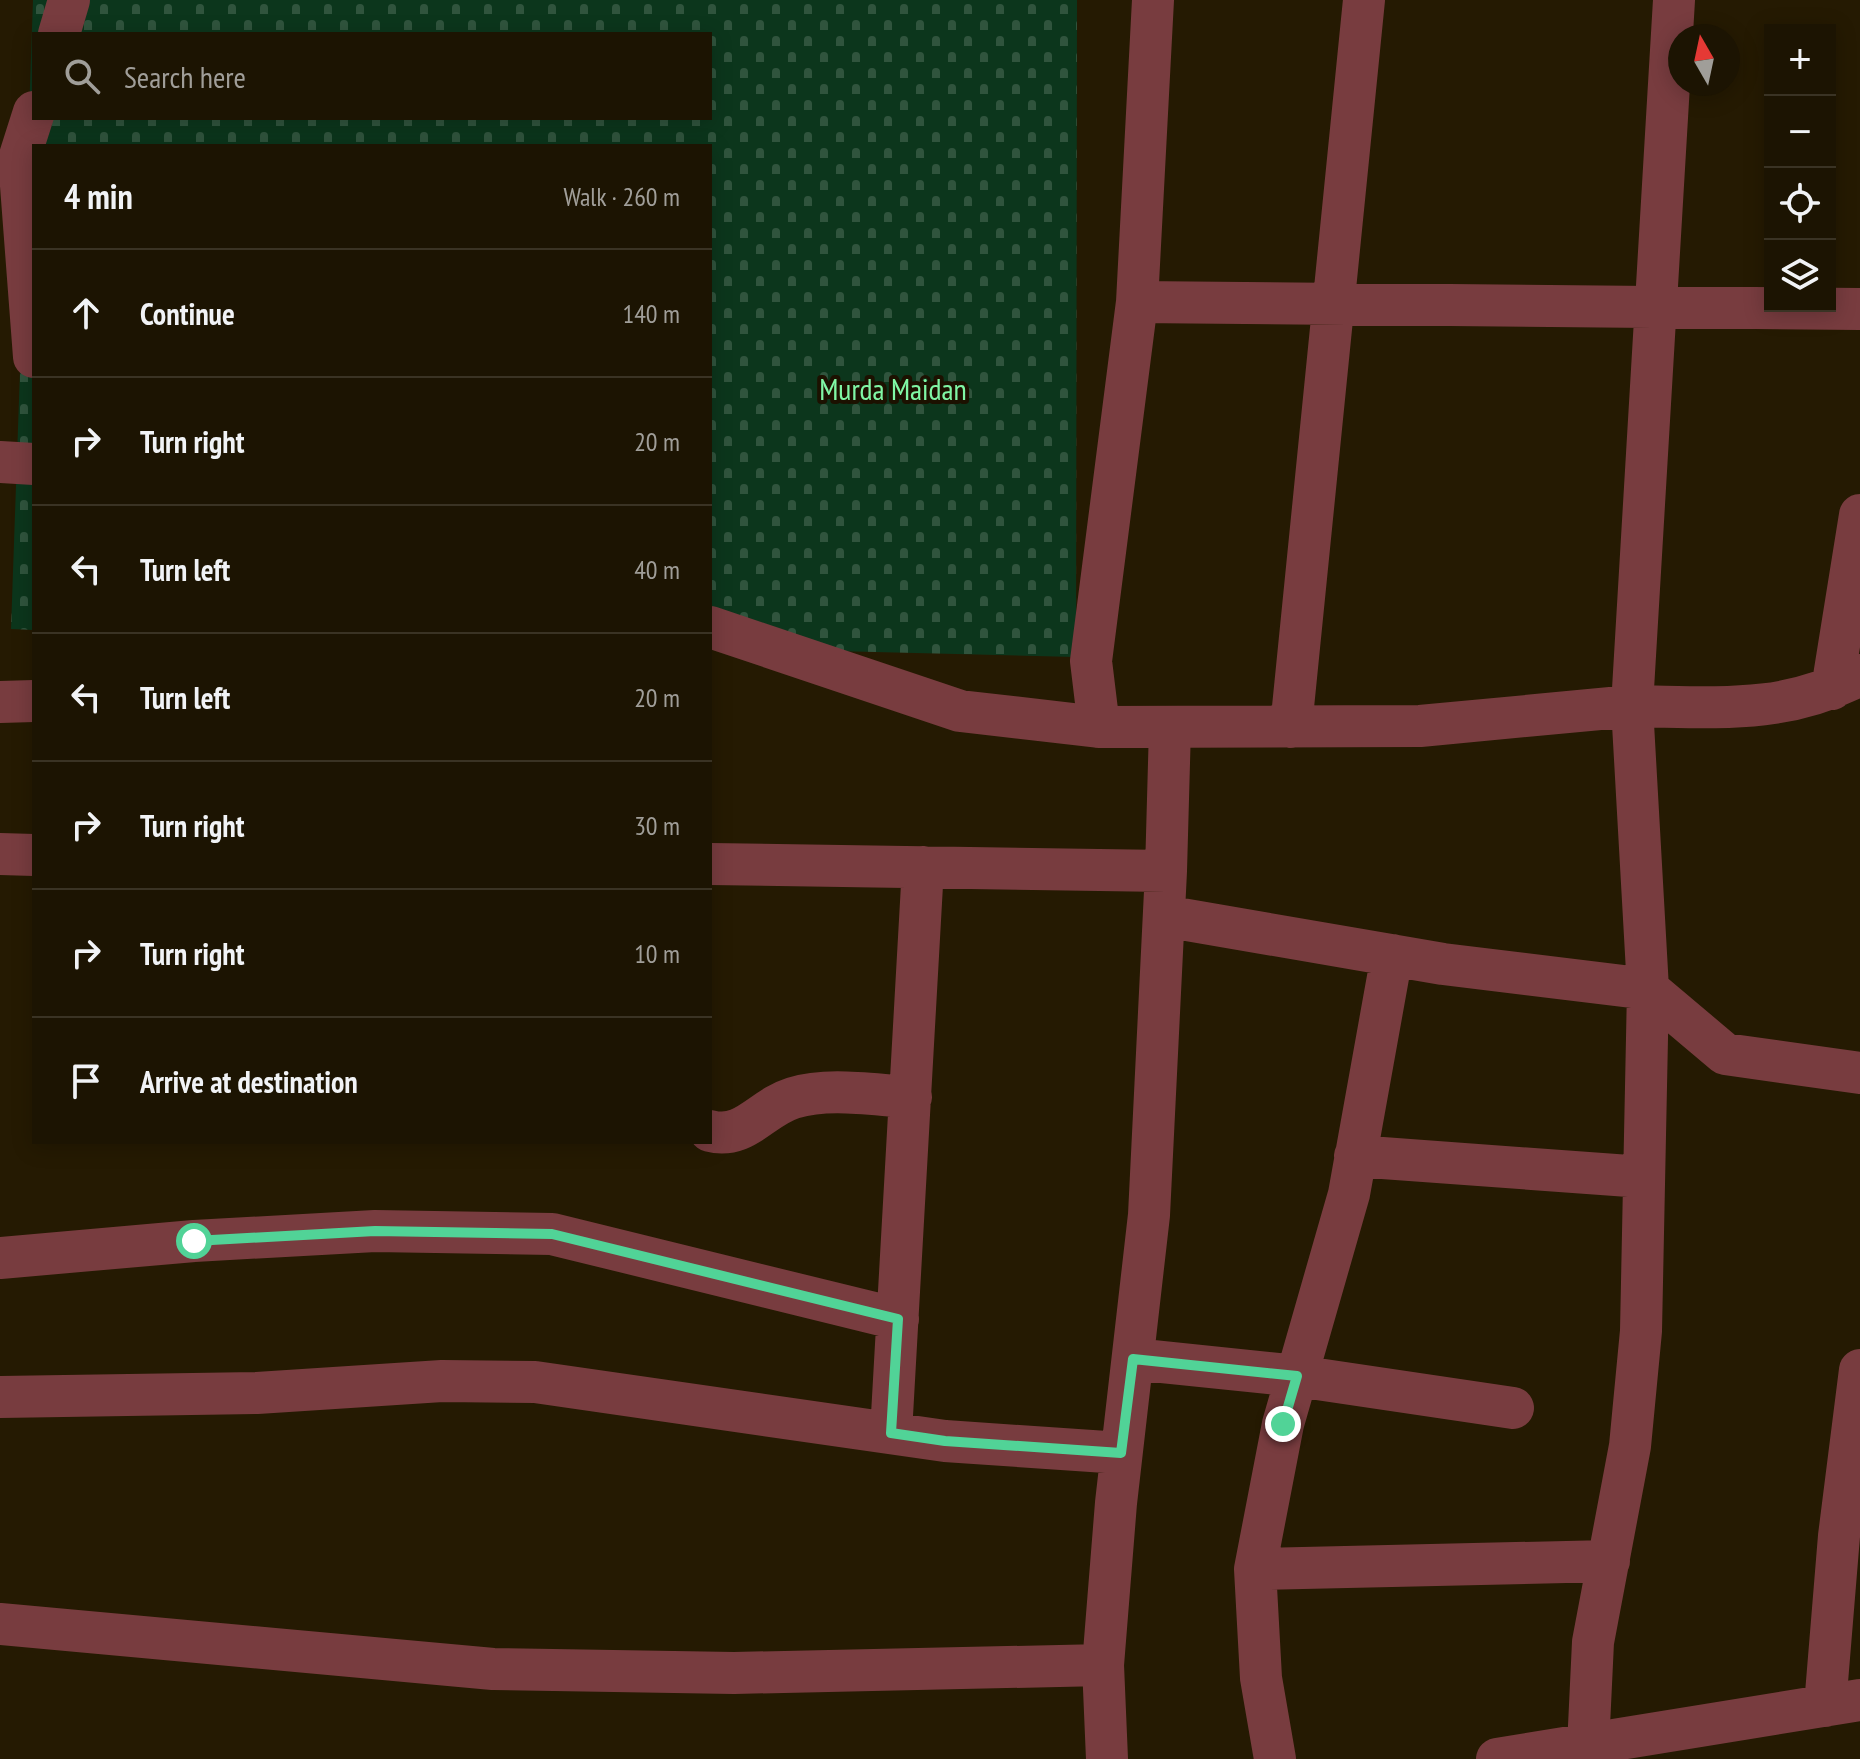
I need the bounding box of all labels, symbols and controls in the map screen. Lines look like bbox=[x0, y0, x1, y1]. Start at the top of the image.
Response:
north arrow bbox=[1668, 24, 1740, 96]
map controls bbox=[1764, 24, 1836, 312]
button: + bbox=[1764, 24, 1836, 96]
search box bbox=[32, 32, 712, 120]
icon: search bbox=[60, 54, 104, 98]
text: Search here bbox=[124, 57, 246, 96]
button: − bbox=[1764, 96, 1836, 168]
button: locate bbox=[1764, 168, 1836, 240]
text: 4 min bbox=[64, 174, 133, 218]
text: Walk · 260 m bbox=[563, 180, 680, 213]
button: layers bbox=[1764, 240, 1836, 312]
icon: ahead bbox=[64, 291, 108, 335]
text: Continue bbox=[140, 294, 235, 333]
text: 140 m bbox=[622, 297, 680, 330]
park label: Murda Maidan bbox=[819, 369, 967, 408]
icon: right bbox=[64, 419, 108, 463]
text: Turn right bbox=[140, 422, 244, 461]
text: 20 m bbox=[634, 425, 680, 458]
icon: left bbox=[64, 547, 108, 591]
text: Turn left bbox=[140, 550, 230, 589]
text: 40 m bbox=[634, 553, 680, 586]
icon: left bbox=[64, 675, 108, 719]
text: Turn left bbox=[140, 678, 230, 717]
text: 20 m bbox=[634, 681, 680, 714]
icon: right bbox=[64, 803, 108, 847]
text: Turn right bbox=[140, 806, 244, 845]
text: 30 m bbox=[634, 809, 680, 842]
icon: right bbox=[64, 931, 108, 975]
text: Turn right bbox=[140, 934, 244, 973]
text: 10 m bbox=[634, 937, 680, 970]
icon: arrive bbox=[64, 1059, 108, 1103]
text: Arrive at destination bbox=[140, 1062, 358, 1101]
route start bbox=[176, 1223, 212, 1259]
route end bbox=[1265, 1406, 1301, 1442]

